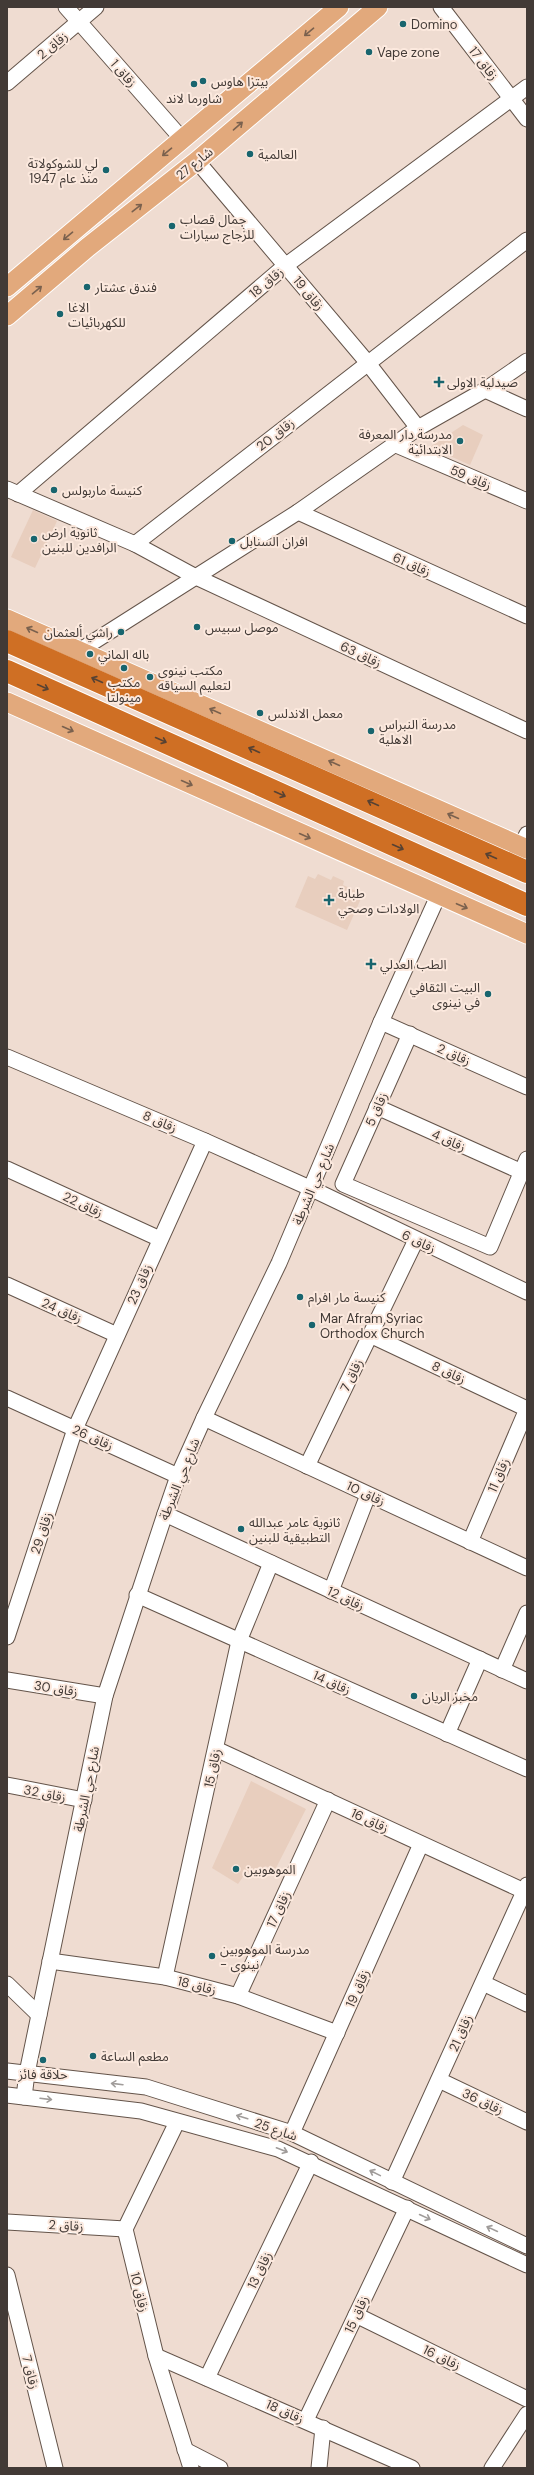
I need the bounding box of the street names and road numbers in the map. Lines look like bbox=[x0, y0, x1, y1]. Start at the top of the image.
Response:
street label: زقاق 2 bbox=[33, 28, 71, 63]
street label: زقاق 17 bbox=[465, 43, 502, 84]
street label: زقاق 1 bbox=[107, 56, 140, 91]
street label: شارع 27 bbox=[172, 143, 218, 185]
street label: زقاق 18 bbox=[246, 263, 287, 302]
street label: زقاق 19 bbox=[289, 273, 328, 314]
street label: زقاق 20 bbox=[253, 414, 298, 455]
street label: زقاق 59 bbox=[448, 461, 494, 494]
street label: زقاق 61 bbox=[390, 549, 433, 580]
street label: زقاق 63 bbox=[338, 638, 384, 671]
street label: زقاق 2 bbox=[434, 1040, 473, 1069]
street label: زقاق 5 bbox=[361, 1090, 391, 1129]
street label: زقاق 8 bbox=[140, 1107, 179, 1136]
street label: زقاق 4 bbox=[429, 1125, 468, 1155]
street label: شارع حي الشرطة bbox=[289, 1141, 340, 1228]
street label: زقاق 22 bbox=[60, 1188, 106, 1221]
street label: زقاق 6 bbox=[399, 1226, 439, 1257]
street label: زقاق 23 bbox=[123, 1261, 156, 1307]
street label: زقاق 24 bbox=[39, 1294, 85, 1327]
street label: زقاق 7 bbox=[336, 1356, 367, 1394]
street label: زقاق 8 bbox=[429, 1357, 468, 1388]
street label: زقاق 26 bbox=[70, 1421, 116, 1454]
street label: شارع حي الشرطة bbox=[155, 1436, 205, 1523]
street label: زقاق 11 bbox=[484, 1455, 513, 1495]
street label: زقاق 10 bbox=[344, 1477, 388, 1510]
street label: زقاق 29 bbox=[27, 1510, 56, 1556]
street label: زقاق 12 bbox=[325, 1582, 367, 1614]
street label: زقاق 14 bbox=[310, 1667, 353, 1698]
street label: زقاق 30 bbox=[33, 1677, 79, 1700]
street label: شارع حي الشرطة bbox=[70, 1745, 105, 1834]
street label: زقاق 15 bbox=[200, 1747, 225, 1789]
street label: زقاق 32 bbox=[22, 1781, 67, 1806]
street label: زقاق 16 bbox=[348, 1804, 391, 1837]
street label: زقاق 17 bbox=[263, 1888, 294, 1930]
street label: زقاق 19 bbox=[342, 1967, 373, 2010]
street label: زقاق 18 bbox=[176, 1972, 218, 1999]
street label: زقاق 21 bbox=[445, 2012, 476, 2054]
street label: زقاق 36 bbox=[460, 2085, 506, 2118]
street label: شارع 25 bbox=[252, 2114, 300, 2147]
street label: زقاق 2 bbox=[48, 2216, 84, 2235]
street label: زقاق 13 bbox=[243, 2249, 276, 2292]
street label: زقاق 10 bbox=[126, 2270, 153, 2314]
street label: زقاق 15 bbox=[340, 2293, 373, 2336]
street label: زقاق 16 bbox=[420, 2341, 463, 2374]
street label: زقاق 7 bbox=[18, 2353, 43, 2391]
street label: زقاق 18 bbox=[263, 2396, 306, 2427]

